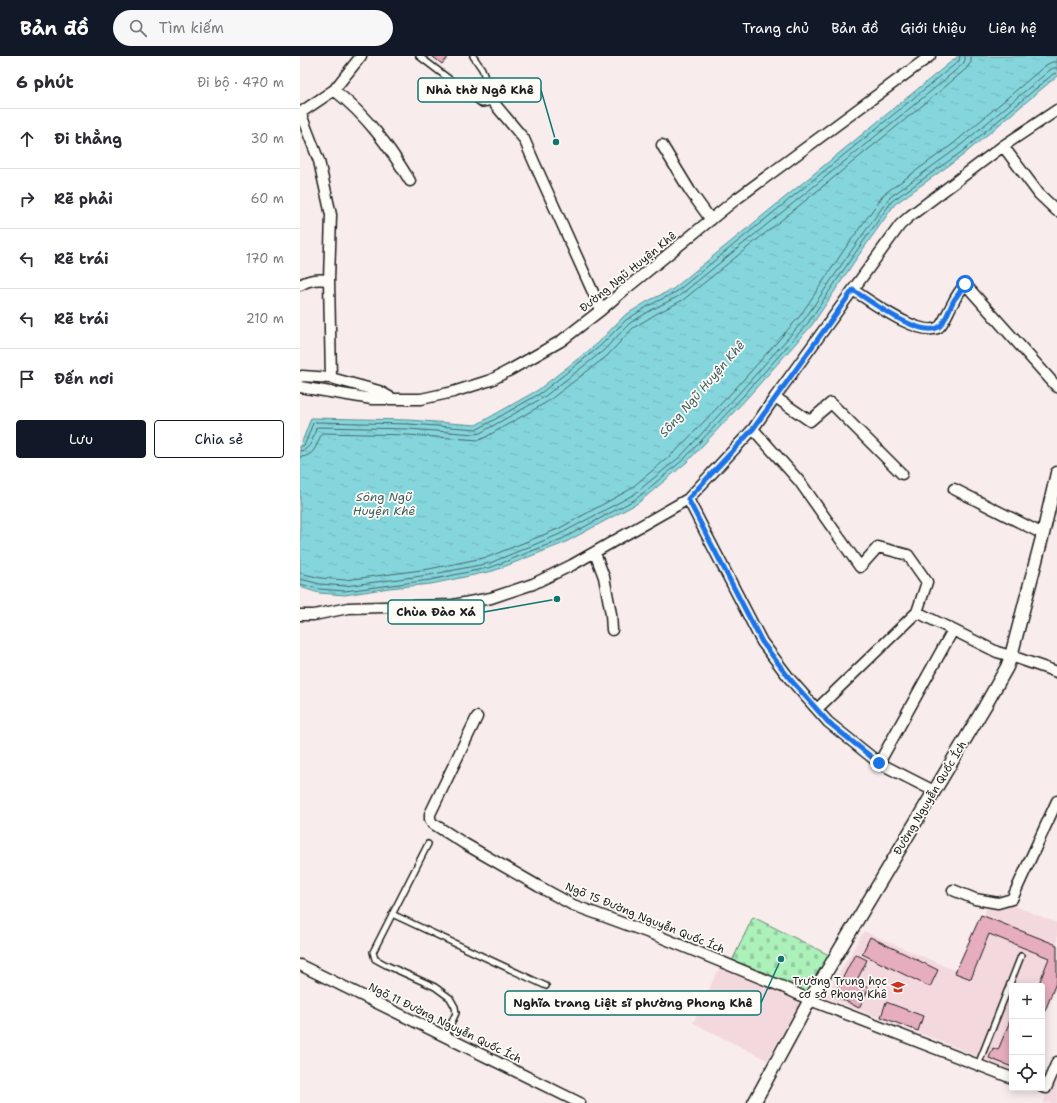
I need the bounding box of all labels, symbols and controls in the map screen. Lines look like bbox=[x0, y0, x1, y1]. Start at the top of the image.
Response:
search box bbox=[113, 10, 393, 46]
text: Bản đồ bbox=[20, 16, 89, 41]
icon: search bbox=[127, 17, 149, 39]
text: Tìm kiếm bbox=[159, 18, 224, 38]
text: Trang chủ bbox=[742, 19, 809, 37]
text: Bản đồ bbox=[831, 19, 878, 37]
text: Giới thiệu bbox=[900, 19, 966, 37]
text: Liên hệ bbox=[988, 19, 1037, 37]
text: 6 phút bbox=[16, 71, 74, 93]
text: Đi bộ · 470 m bbox=[197, 74, 284, 91]
callout: Nhà thờ Ngô Khê bbox=[418, 78, 541, 102]
text: Nhà thờ Ngô Khê bbox=[426, 82, 534, 98]
icon: ahead bbox=[16, 128, 38, 150]
text: Đi thẳng bbox=[54, 129, 122, 149]
text: 30 m bbox=[250, 130, 284, 147]
icon: right bbox=[16, 188, 38, 210]
text: Rẽ phải bbox=[54, 189, 113, 209]
text: 60 m bbox=[251, 190, 284, 207]
street label: Đường Ngũ Huyện Khê bbox=[577, 228, 679, 316]
icon: left bbox=[16, 248, 38, 270]
text: Rẽ trái bbox=[54, 249, 109, 269]
text: 170 m bbox=[246, 250, 284, 267]
route start bbox=[956, 275, 974, 293]
icon: left bbox=[16, 308, 38, 330]
text: Rẽ trái bbox=[54, 309, 109, 329]
text: 210 m bbox=[246, 310, 284, 327]
water label: Sông Ngũ Huyện Khê bbox=[656, 337, 748, 440]
icon: arrive bbox=[16, 368, 38, 390]
text: Đến nơi bbox=[54, 369, 113, 389]
button: Lưu bbox=[16, 420, 146, 458]
button: Chia sẻ bbox=[154, 420, 284, 458]
water label: Sông Ngũ Huyện Khê bbox=[353, 489, 416, 519]
callout: Chùa Đào Xá bbox=[388, 600, 484, 624]
text: Chùa Đào Xá bbox=[396, 604, 477, 620]
street label: Đường Nguyễn Quốc Ích bbox=[889, 738, 970, 858]
route end bbox=[870, 754, 888, 772]
street label: Ngõ 15 Đường Nguyễn Quốc Ích bbox=[563, 878, 727, 957]
place label: Trường Trung học cơ sở Phong Khê bbox=[792, 974, 887, 1002]
street label: Ngõ 11 Đường Nguyễn Quốc Ích bbox=[366, 978, 525, 1067]
school or university icon: Trường Trung học cơ sở Phong Khê bbox=[890, 979, 906, 995]
map controls bbox=[1009, 983, 1045, 1091]
button: + bbox=[1009, 983, 1045, 1019]
callout: Nghĩa trang Liệt sĩ phường Phong Khê bbox=[505, 991, 761, 1015]
text: Nghĩa trang Liệt sĩ phường Phong Khê bbox=[513, 995, 753, 1011]
button: − bbox=[1009, 1019, 1045, 1055]
button: locate bbox=[1009, 1055, 1045, 1091]

